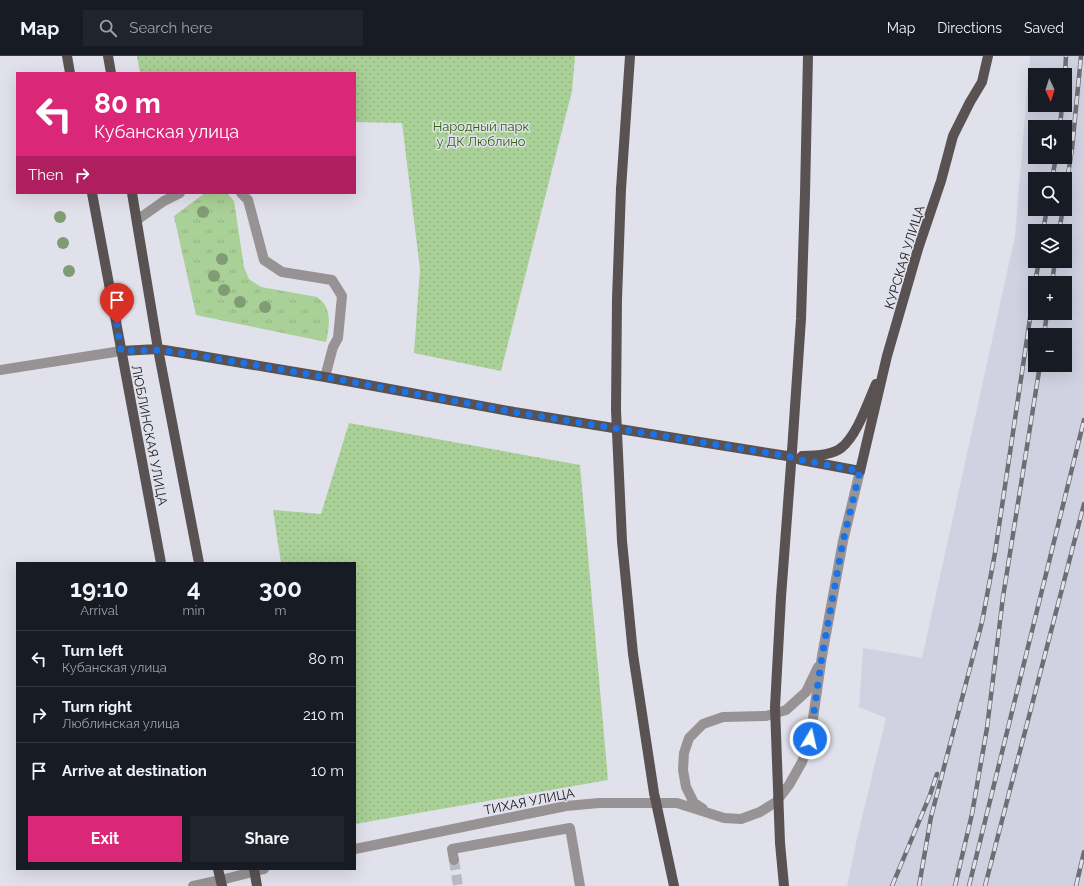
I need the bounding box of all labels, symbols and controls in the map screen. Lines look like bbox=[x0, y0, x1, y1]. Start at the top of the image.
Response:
search box bbox=[83, 10, 363, 46]
text: Map bbox=[20, 17, 59, 39]
icon: search bbox=[97, 17, 119, 39]
text: Search here bbox=[129, 19, 213, 37]
text: Map bbox=[887, 20, 915, 36]
text: Directions bbox=[937, 20, 1002, 36]
text: Saved bbox=[1024, 20, 1064, 36]
north arrow bbox=[1028, 68, 1072, 112]
map controls bbox=[1028, 68, 1072, 372]
text: 80 m bbox=[94, 87, 161, 120]
icon: left bbox=[28, 88, 80, 140]
park label: Народный парк у ДК Люблино bbox=[433, 119, 530, 149]
button: sound bbox=[1028, 120, 1072, 164]
text: Кубанская улица bbox=[94, 121, 239, 142]
icon: right bbox=[71, 164, 93, 186]
text: Then bbox=[28, 166, 63, 184]
button: search bbox=[1028, 172, 1072, 216]
street label: КУРСКАЯ УЛИЦА bbox=[882, 203, 927, 311]
button: layers bbox=[1028, 224, 1072, 268]
button: + bbox=[1028, 276, 1072, 320]
pin bbox=[100, 283, 134, 324]
icon: arrive bbox=[106, 289, 128, 311]
button: − bbox=[1028, 328, 1072, 372]
street label: ЛЮБЛИНСКАЯ УЛИЦА bbox=[129, 364, 171, 507]
text: 19:10 bbox=[70, 574, 129, 603]
text: 4 bbox=[187, 574, 201, 603]
text: 300 bbox=[259, 574, 302, 603]
text: Arrival bbox=[80, 603, 118, 618]
text: min bbox=[183, 603, 205, 618]
text: m bbox=[274, 603, 286, 618]
text: Turn left bbox=[62, 642, 123, 660]
icon: left bbox=[28, 648, 50, 670]
text: 80 m bbox=[308, 650, 344, 668]
text: Кубанская улица bbox=[62, 660, 167, 675]
text: Turn right bbox=[62, 698, 132, 716]
icon: right bbox=[28, 704, 50, 726]
text: 210 m bbox=[303, 706, 344, 724]
text: Люблинская улица bbox=[62, 716, 180, 731]
position arrow bbox=[789, 718, 831, 760]
icon: arrive bbox=[28, 760, 50, 782]
text: Arrive at destination bbox=[62, 762, 207, 780]
text: 10 m bbox=[311, 762, 344, 780]
street label: ТИХАЯ УЛИЦА bbox=[482, 785, 576, 818]
button: Exit bbox=[28, 816, 182, 862]
button: Share bbox=[190, 816, 344, 862]

